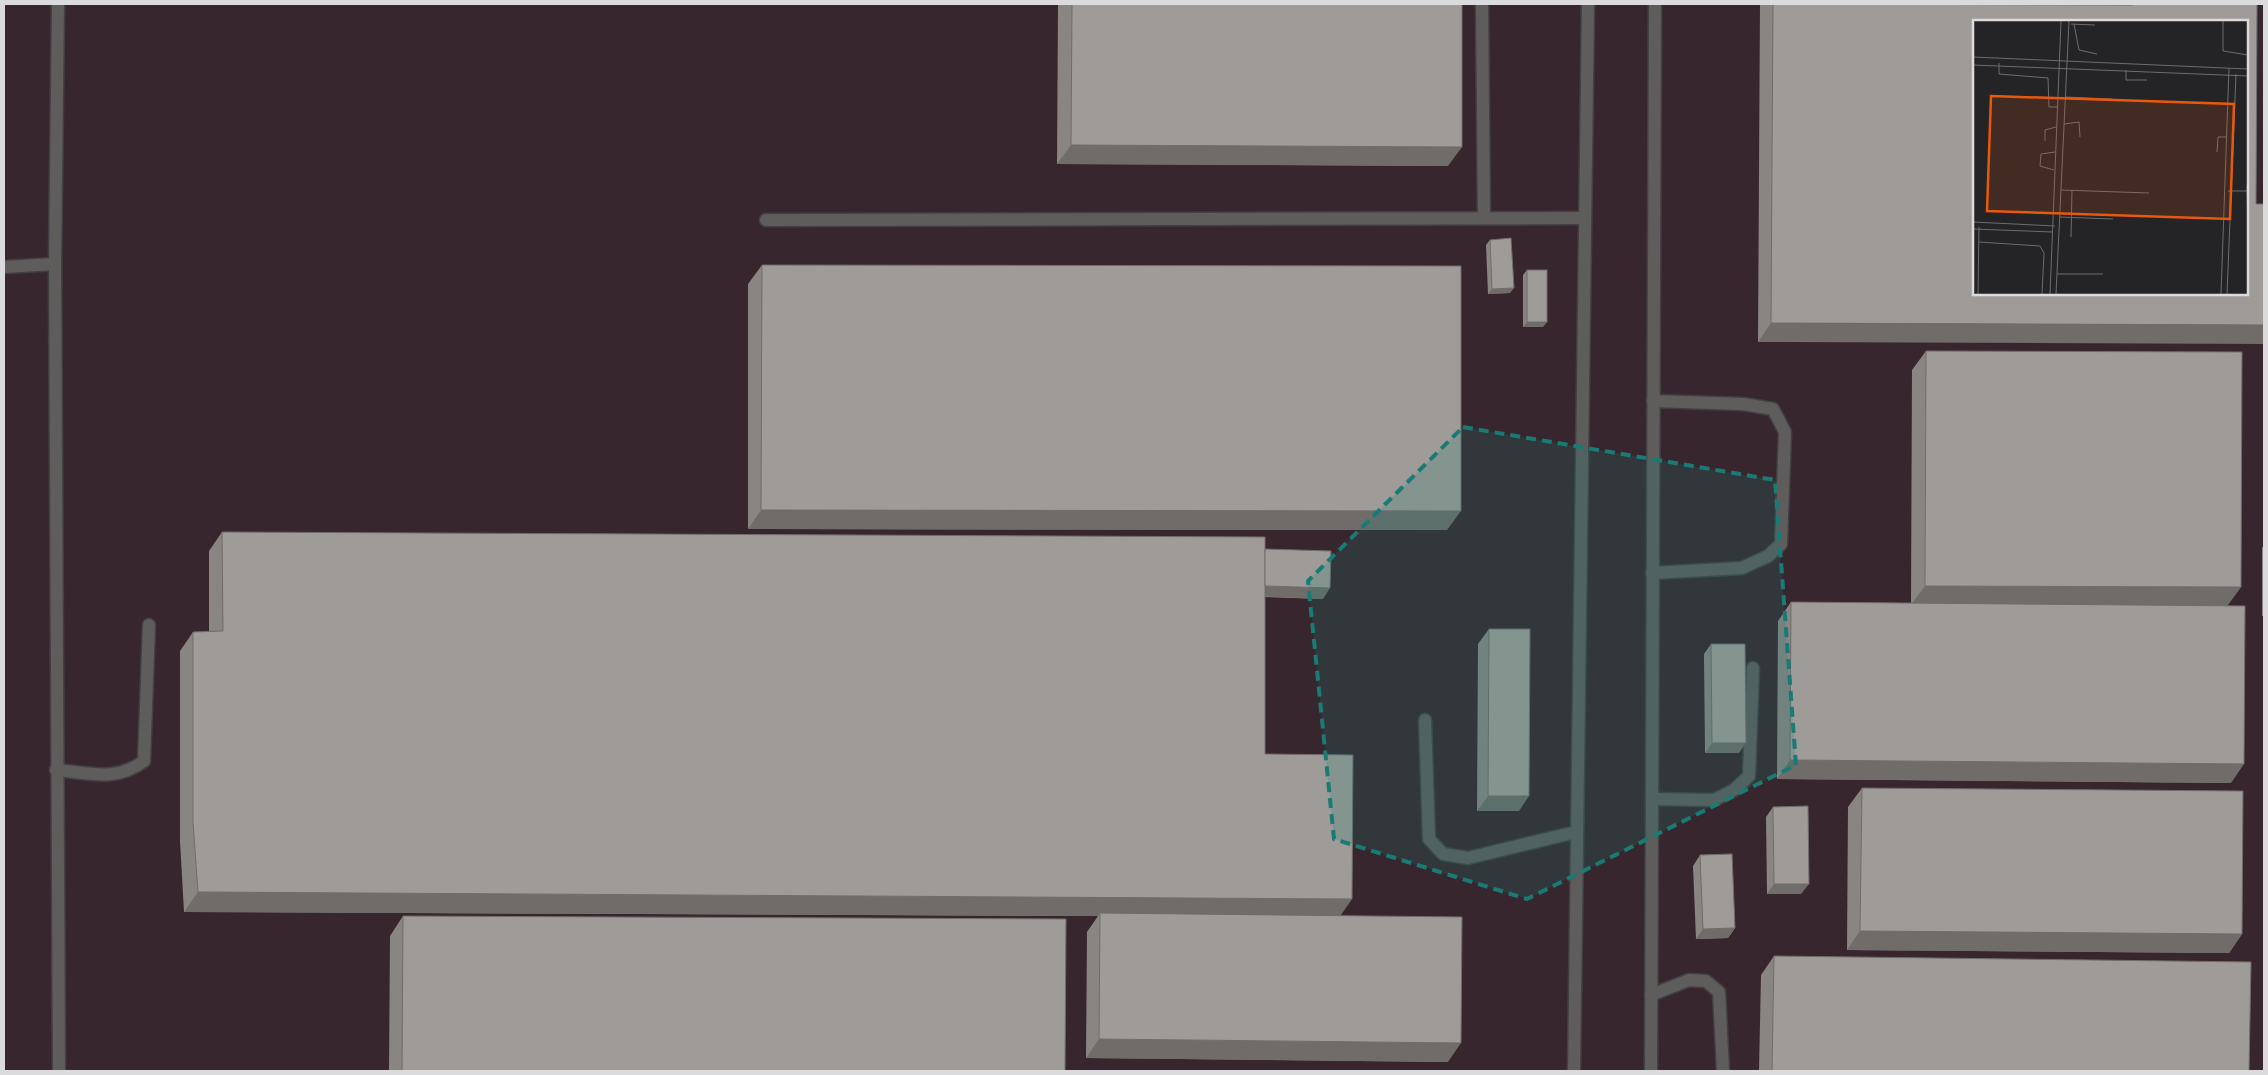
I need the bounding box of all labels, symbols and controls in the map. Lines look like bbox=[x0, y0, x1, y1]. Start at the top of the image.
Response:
inset map bbox=[1973, 20, 2248, 295]

